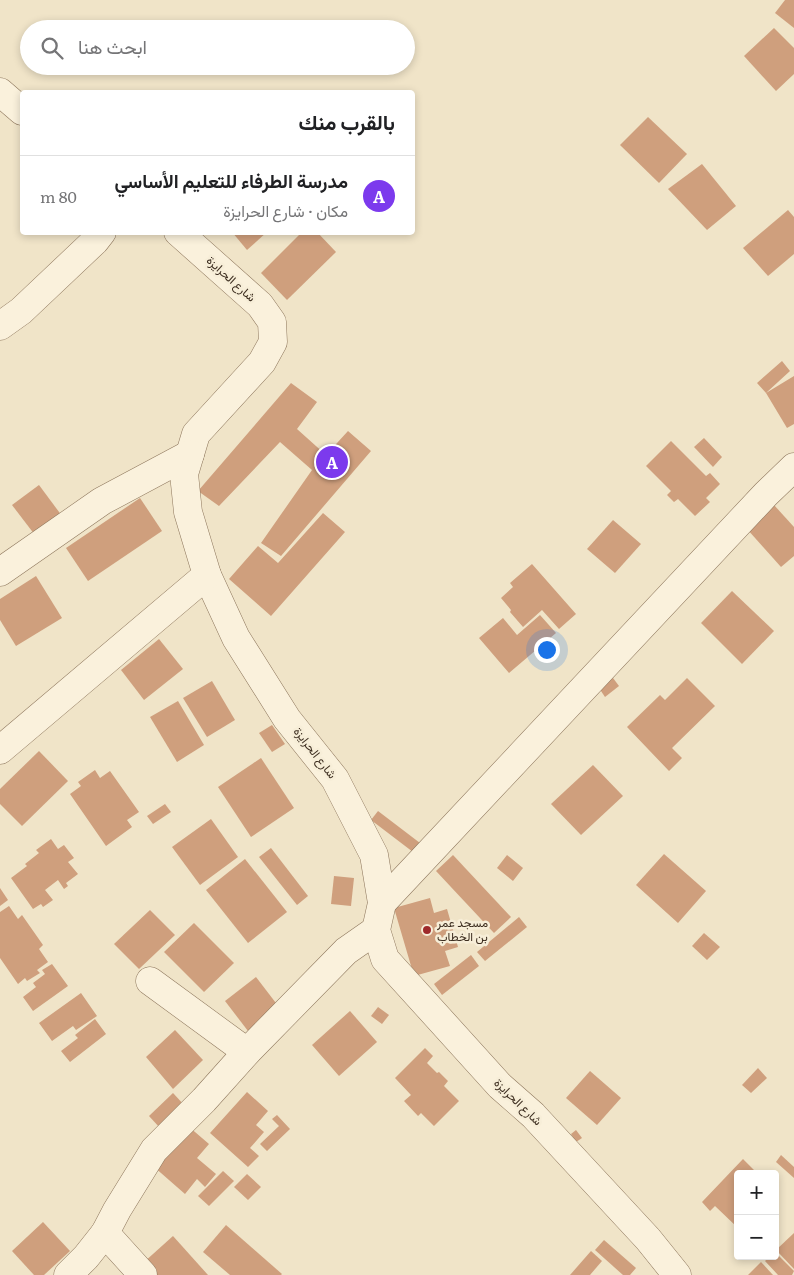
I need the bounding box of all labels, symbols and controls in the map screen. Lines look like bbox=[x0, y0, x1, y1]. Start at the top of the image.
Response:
search box bbox=[20, 20, 415, 75]
text: ابحث هنا bbox=[78, 32, 147, 60]
icon: search bbox=[38, 34, 66, 62]
text: بالقرب منك bbox=[299, 105, 395, 136]
text: مدرسة الطرفاء للتعليم الأساسي bbox=[114, 166, 348, 194]
text: 80 m bbox=[40, 184, 77, 208]
text: A bbox=[373, 184, 385, 208]
text: مكان · شارع الحرايزة bbox=[223, 198, 348, 222]
street label: شارع الحرايزة bbox=[202, 251, 260, 306]
pin: A bbox=[316, 443, 348, 481]
your location bbox=[534, 637, 560, 663]
street label: شارع الحرايزة bbox=[289, 723, 342, 783]
place label: مسجد عمر بن الخطاب bbox=[436, 913, 488, 945]
marker: مسجد عمر بن الخطاب bbox=[421, 924, 433, 936]
street label: شارع الحرايزة bbox=[490, 1074, 547, 1130]
map controls bbox=[734, 1170, 779, 1260]
button: + bbox=[734, 1170, 779, 1215]
button: − bbox=[734, 1215, 779, 1260]

